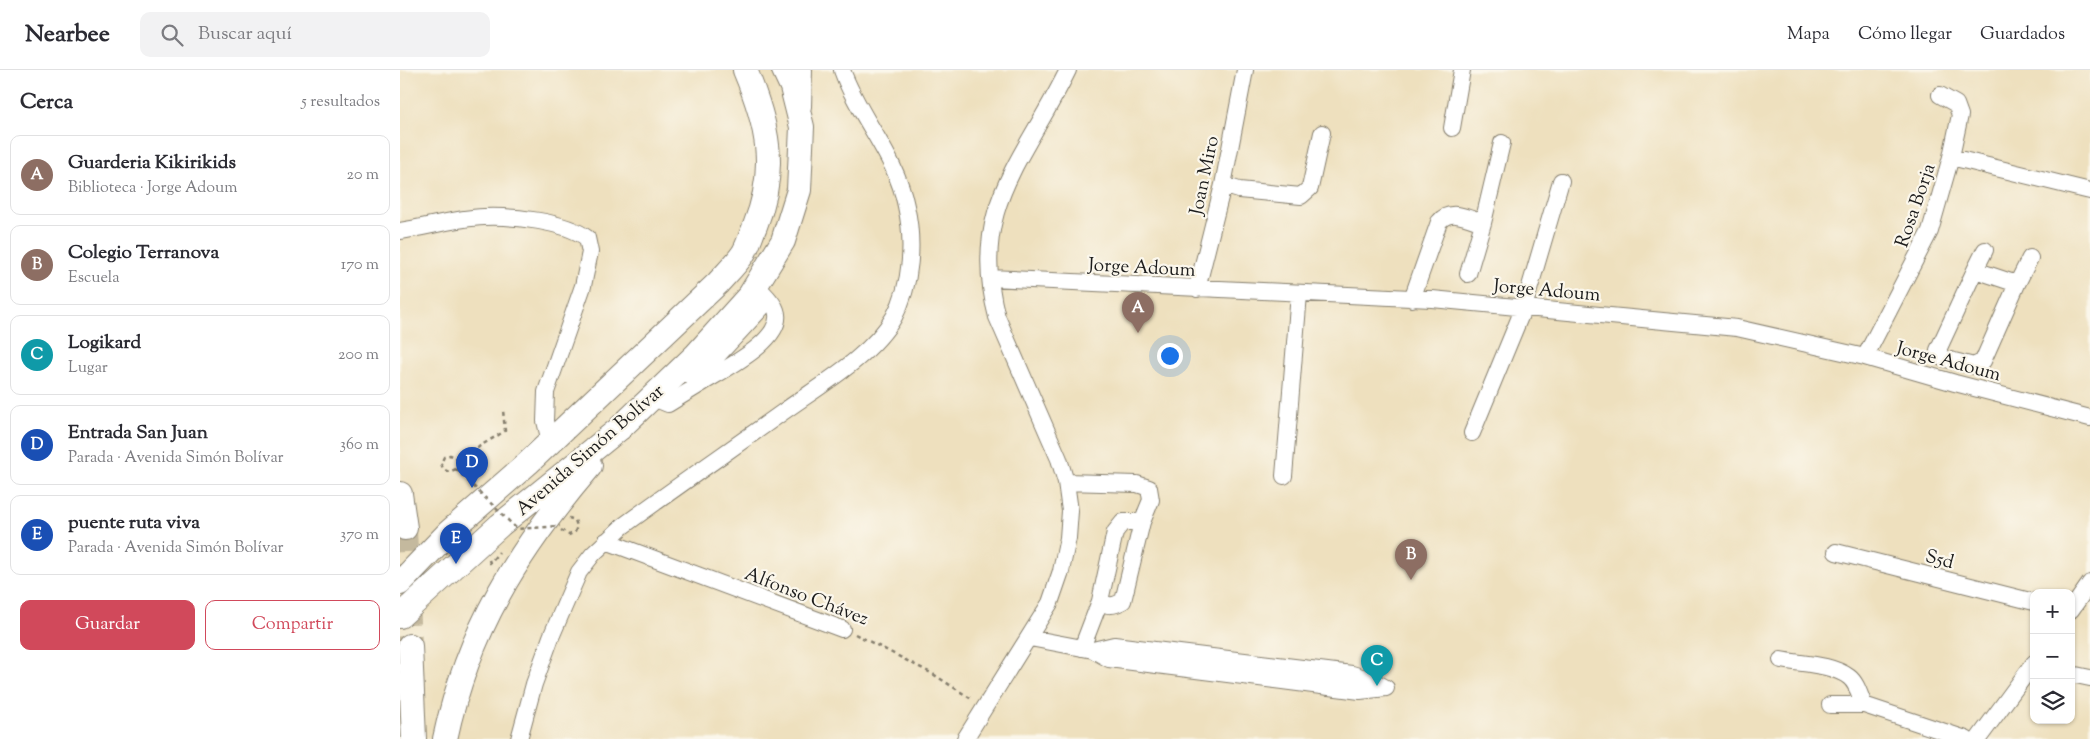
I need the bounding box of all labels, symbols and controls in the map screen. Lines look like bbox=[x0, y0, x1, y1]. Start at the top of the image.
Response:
search box bbox=[140, 12, 490, 57]
text: Nearbee bbox=[25, 18, 110, 52]
icon: search bbox=[158, 21, 186, 49]
text: Buscar aquí bbox=[198, 21, 292, 48]
text: Mapa bbox=[1787, 22, 1830, 48]
text: Cómo llegar bbox=[1858, 22, 1952, 48]
text: Guardados bbox=[1980, 22, 2065, 48]
text: Cerca bbox=[20, 88, 73, 118]
text: 5 resultados bbox=[301, 91, 380, 114]
street label: Joan Miro bbox=[1184, 133, 1227, 219]
text: Guarderia Kikirikids bbox=[68, 150, 236, 177]
street label: Rosa Borja bbox=[1889, 160, 1943, 252]
text: A bbox=[31, 164, 44, 187]
text: 20 m bbox=[346, 164, 379, 187]
text: Biblioteca · Jorge Adoum bbox=[68, 177, 237, 200]
text: Colegio Terranova bbox=[68, 240, 219, 267]
street label: Jorge Adoum bbox=[1087, 252, 1196, 285]
text: B bbox=[32, 254, 42, 277]
text: 170 m bbox=[341, 254, 379, 277]
text: Escuela bbox=[68, 267, 120, 290]
street label: Jorge Adoum bbox=[1491, 273, 1602, 310]
pin: A bbox=[1122, 292, 1154, 333]
text: Logikard bbox=[68, 330, 141, 357]
street label: Jorge Adoum bbox=[1892, 335, 2004, 389]
your location bbox=[1157, 343, 1183, 369]
text: C bbox=[31, 344, 43, 367]
text: 200 m bbox=[338, 344, 379, 367]
text: Lugar bbox=[68, 357, 108, 380]
street label: Avenida Simón Bolívar bbox=[510, 379, 671, 523]
text: Entrada San Juan bbox=[68, 420, 208, 447]
text: D bbox=[31, 434, 43, 457]
text: 360 m bbox=[340, 434, 379, 457]
text: Parada · Avenida Simón Bolívar bbox=[68, 447, 284, 470]
pin: D bbox=[456, 447, 488, 488]
text: puente ruta viva bbox=[68, 510, 200, 537]
pin: E bbox=[440, 523, 472, 564]
text: E bbox=[32, 524, 42, 547]
text: 370 m bbox=[340, 524, 379, 547]
text: Parada · Avenida Simón Bolívar bbox=[68, 537, 284, 560]
pin: B bbox=[1395, 539, 1427, 580]
street label: S5d bbox=[1922, 544, 1957, 577]
street label: Alfonso Chávez bbox=[740, 561, 872, 633]
map controls bbox=[2030, 589, 2075, 724]
button: + bbox=[2030, 589, 2075, 634]
button: Guardar bbox=[20, 600, 195, 650]
button: Compartir bbox=[205, 600, 380, 650]
button: − bbox=[2030, 634, 2075, 679]
pin: C bbox=[1361, 645, 1393, 686]
button: layers bbox=[2030, 679, 2075, 724]

